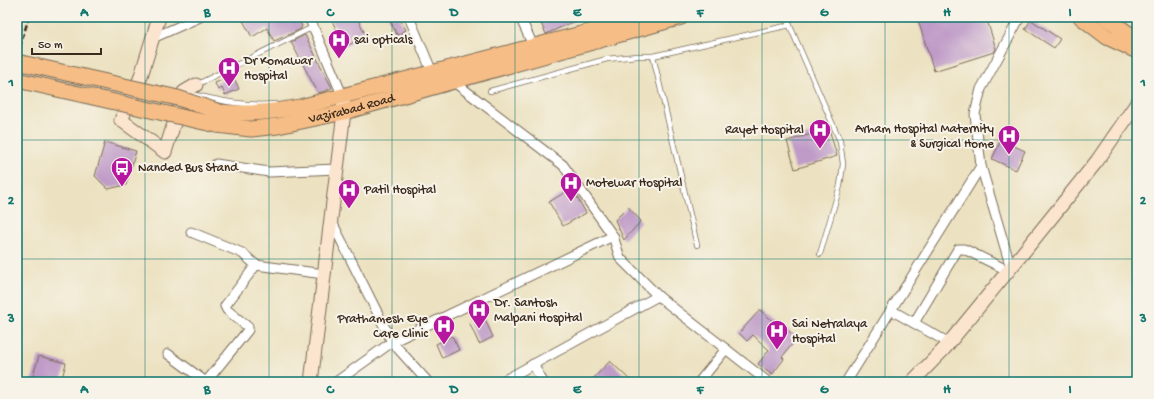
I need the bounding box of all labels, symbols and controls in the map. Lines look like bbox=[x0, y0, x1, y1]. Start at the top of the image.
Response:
text: A bbox=[79, 6, 89, 21]
text: B bbox=[203, 6, 212, 21]
text: C bbox=[325, 6, 335, 21]
text: D bbox=[449, 6, 459, 21]
text: E bbox=[573, 6, 582, 21]
text: F bbox=[696, 6, 705, 21]
text: G bbox=[820, 6, 829, 21]
text: H bbox=[943, 6, 951, 21]
text: I bbox=[1068, 6, 1072, 21]
hospital icon: sai opticals bbox=[326, 27, 352, 60]
scale bar bbox=[32, 30, 101, 56]
place label: sai opticals bbox=[354, 33, 414, 48]
text: 50 m bbox=[38, 39, 63, 53]
place label: Dr Komawar Hospital bbox=[243, 54, 314, 84]
hospital icon: Dr Komawar Hospital bbox=[216, 55, 242, 88]
text: 1 bbox=[7, 76, 14, 91]
text: 1 bbox=[1139, 76, 1146, 91]
street label: Vazirabad Road bbox=[306, 90, 398, 127]
hospital icon: Rayet Hospital bbox=[807, 117, 833, 150]
place label: Arham Hospital Maternity & Surgical Home bbox=[855, 122, 995, 152]
place label: Rayet Hospital bbox=[725, 123, 804, 138]
hospital icon: Arham Hospital Maternity & Surgical Home bbox=[996, 123, 1022, 156]
bus stop icon: Nanded Bus Stand bbox=[109, 155, 135, 188]
place label: Nanded Bus Stand bbox=[138, 161, 239, 176]
hospital icon: Motewar Hospital bbox=[558, 170, 584, 203]
place label: Motewar Hospital bbox=[586, 176, 682, 191]
hospital icon: Patil Hospital bbox=[336, 177, 362, 210]
place label: Patil Hospital bbox=[363, 183, 436, 198]
text: 2 bbox=[8, 194, 15, 209]
text: 2 bbox=[1140, 194, 1147, 209]
place label: Dr. Santosh Malpani Hospital bbox=[493, 296, 582, 326]
hospital icon: Dr. Santosh Malpani Hospital bbox=[466, 297, 492, 330]
text: 3 bbox=[7, 312, 15, 327]
place label: Prathamesh Eye Care Clinic bbox=[337, 312, 429, 342]
text: 3 bbox=[1139, 312, 1147, 327]
hospital icon: Prathamesh Eye Care Clinic bbox=[431, 313, 457, 346]
place label: Sai Netralaya Hospital bbox=[792, 317, 868, 347]
hospital icon: Sai Netralaya Hospital bbox=[764, 318, 790, 351]
text: A bbox=[79, 383, 89, 398]
text: B bbox=[203, 383, 212, 398]
text: C bbox=[325, 383, 335, 398]
text: D bbox=[449, 383, 459, 398]
text: E bbox=[573, 383, 582, 398]
text: F bbox=[696, 383, 705, 398]
text: G bbox=[820, 383, 829, 398]
text: H bbox=[943, 383, 951, 398]
text: I bbox=[1068, 383, 1072, 398]

